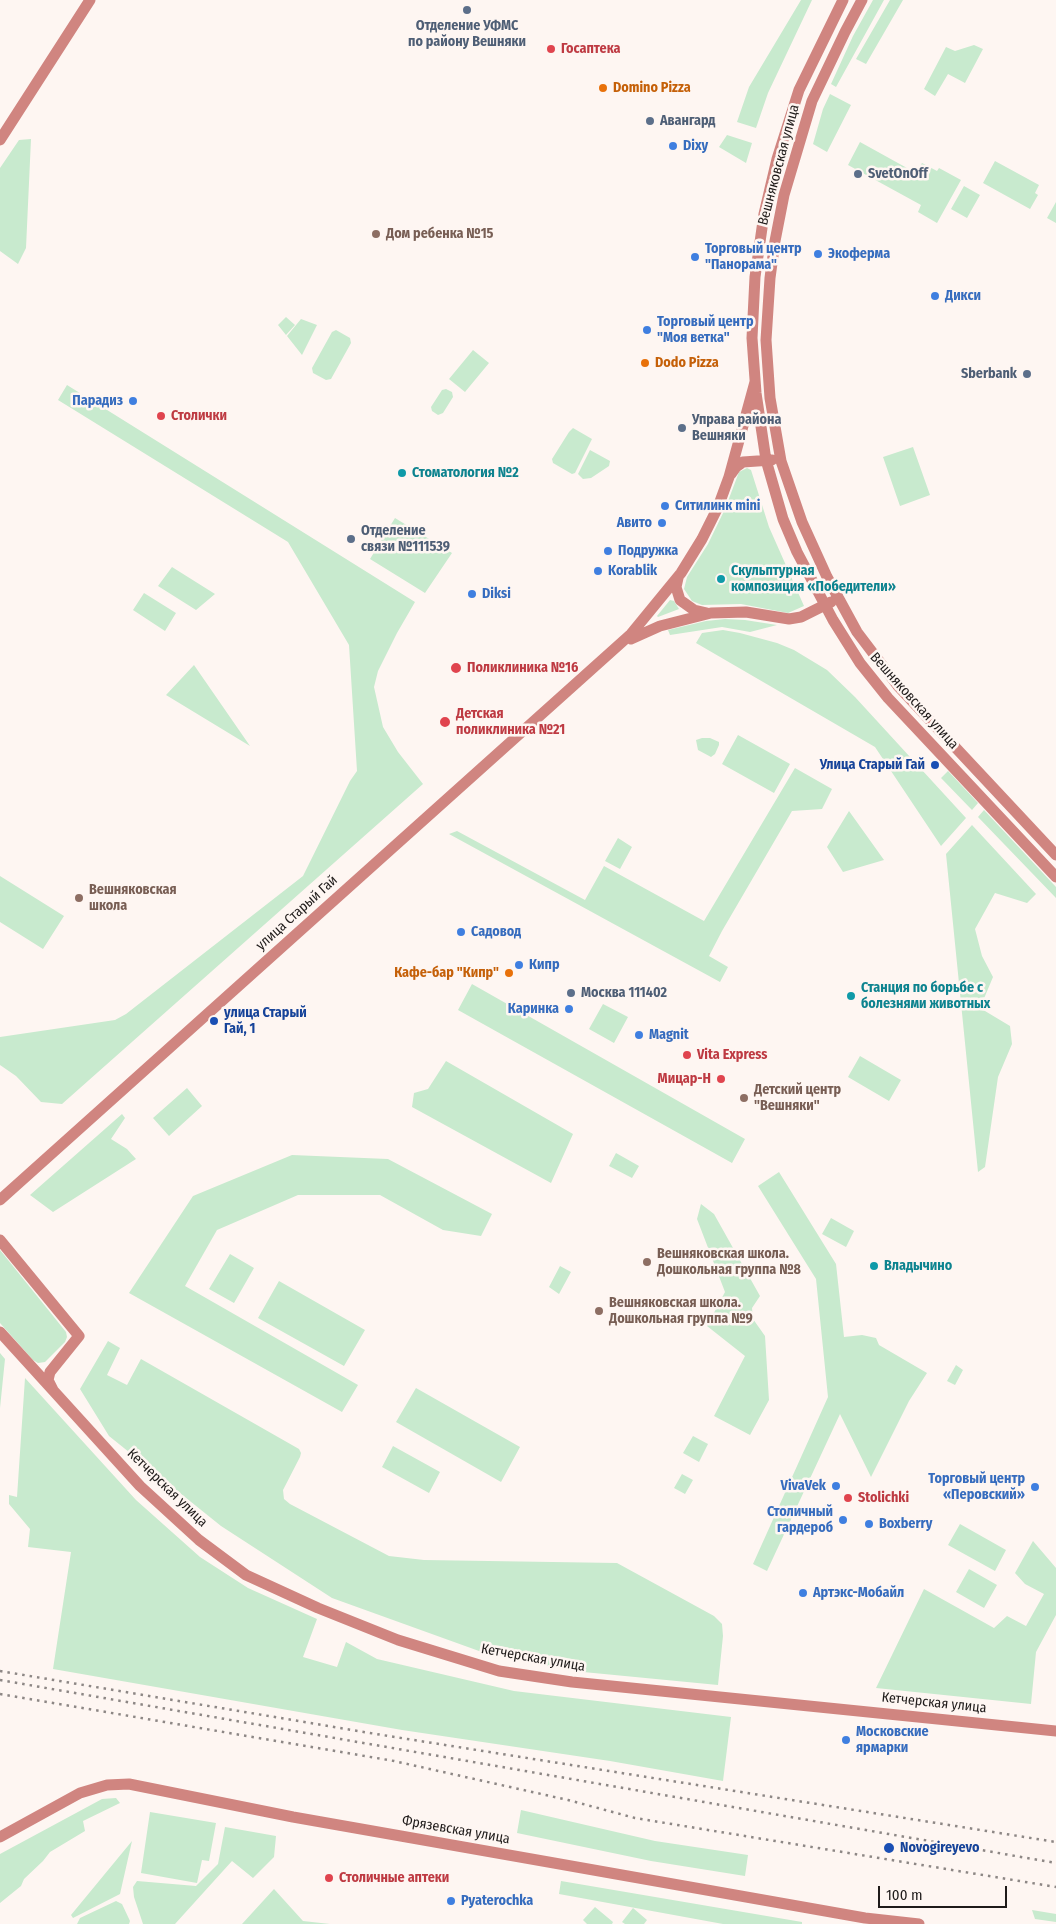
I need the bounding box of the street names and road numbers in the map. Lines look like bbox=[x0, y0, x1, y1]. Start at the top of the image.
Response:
street label: Вешняковская улица bbox=[755, 103, 803, 227]
street label: Вешняковская улица bbox=[866, 649, 962, 753]
street label: улица Старый Гай bbox=[253, 872, 341, 954]
street label: Кетчерская улица bbox=[123, 1445, 211, 1531]
street label: Кетчерская улица bbox=[480, 1641, 586, 1675]
street label: Кетчерская улица bbox=[881, 1689, 987, 1717]
street label: Фрязевская улица bbox=[401, 1812, 511, 1848]

